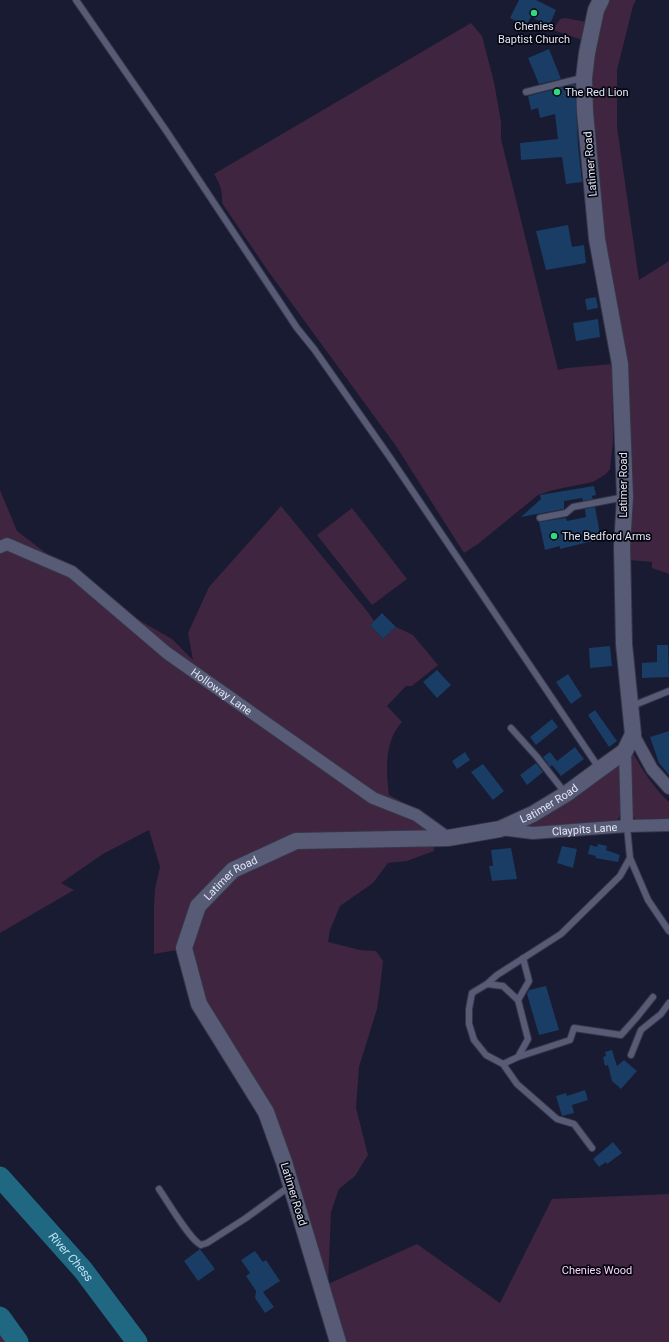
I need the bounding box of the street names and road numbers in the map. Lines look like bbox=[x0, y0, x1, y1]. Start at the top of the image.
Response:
street label: Latimer Road bbox=[581, 131, 600, 197]
street label: Latimer Road bbox=[617, 452, 630, 518]
street label: Holloway Lane bbox=[188, 666, 255, 718]
street label: Latimer Road bbox=[518, 781, 581, 826]
street label: Claypits Lane bbox=[551, 821, 618, 839]
street label: Latimer Road bbox=[201, 854, 260, 903]
street label: Latimer Road bbox=[278, 1161, 309, 1227]

